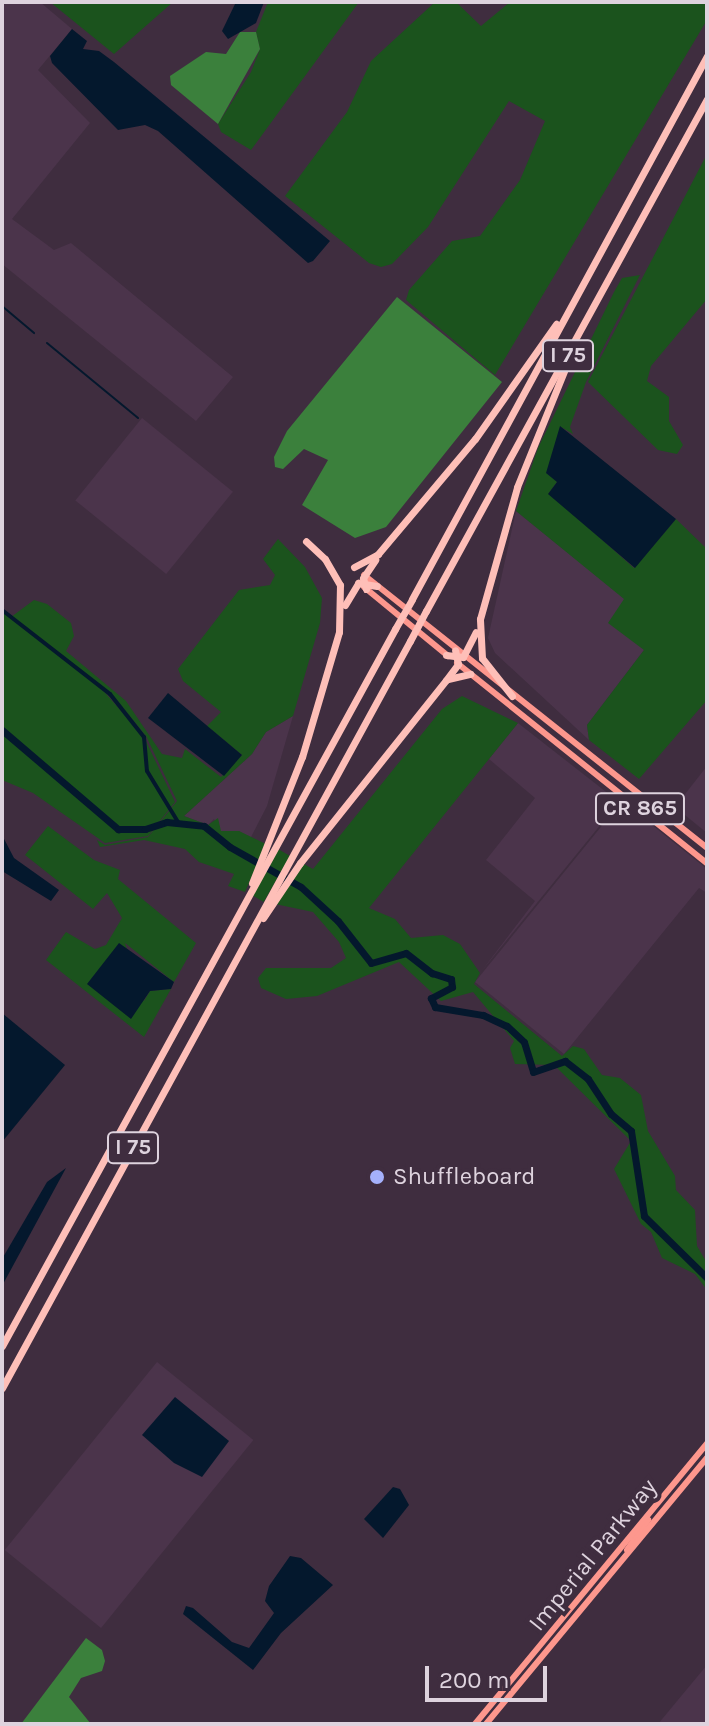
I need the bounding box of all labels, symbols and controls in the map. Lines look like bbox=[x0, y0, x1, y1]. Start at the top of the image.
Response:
road number: I 75 bbox=[540, 338, 596, 374]
road number: CR 865 bbox=[594, 791, 686, 827]
road number: I 75 bbox=[105, 1130, 161, 1166]
place label: Shuffleboard bbox=[393, 1163, 535, 1191]
marker: Shuffleboard bbox=[368, 1168, 386, 1186]
street label: Imperial Parkway bbox=[523, 1473, 663, 1637]
scale bar bbox=[429, 1650, 551, 1700]
text: 200 m bbox=[439, 1666, 510, 1694]

